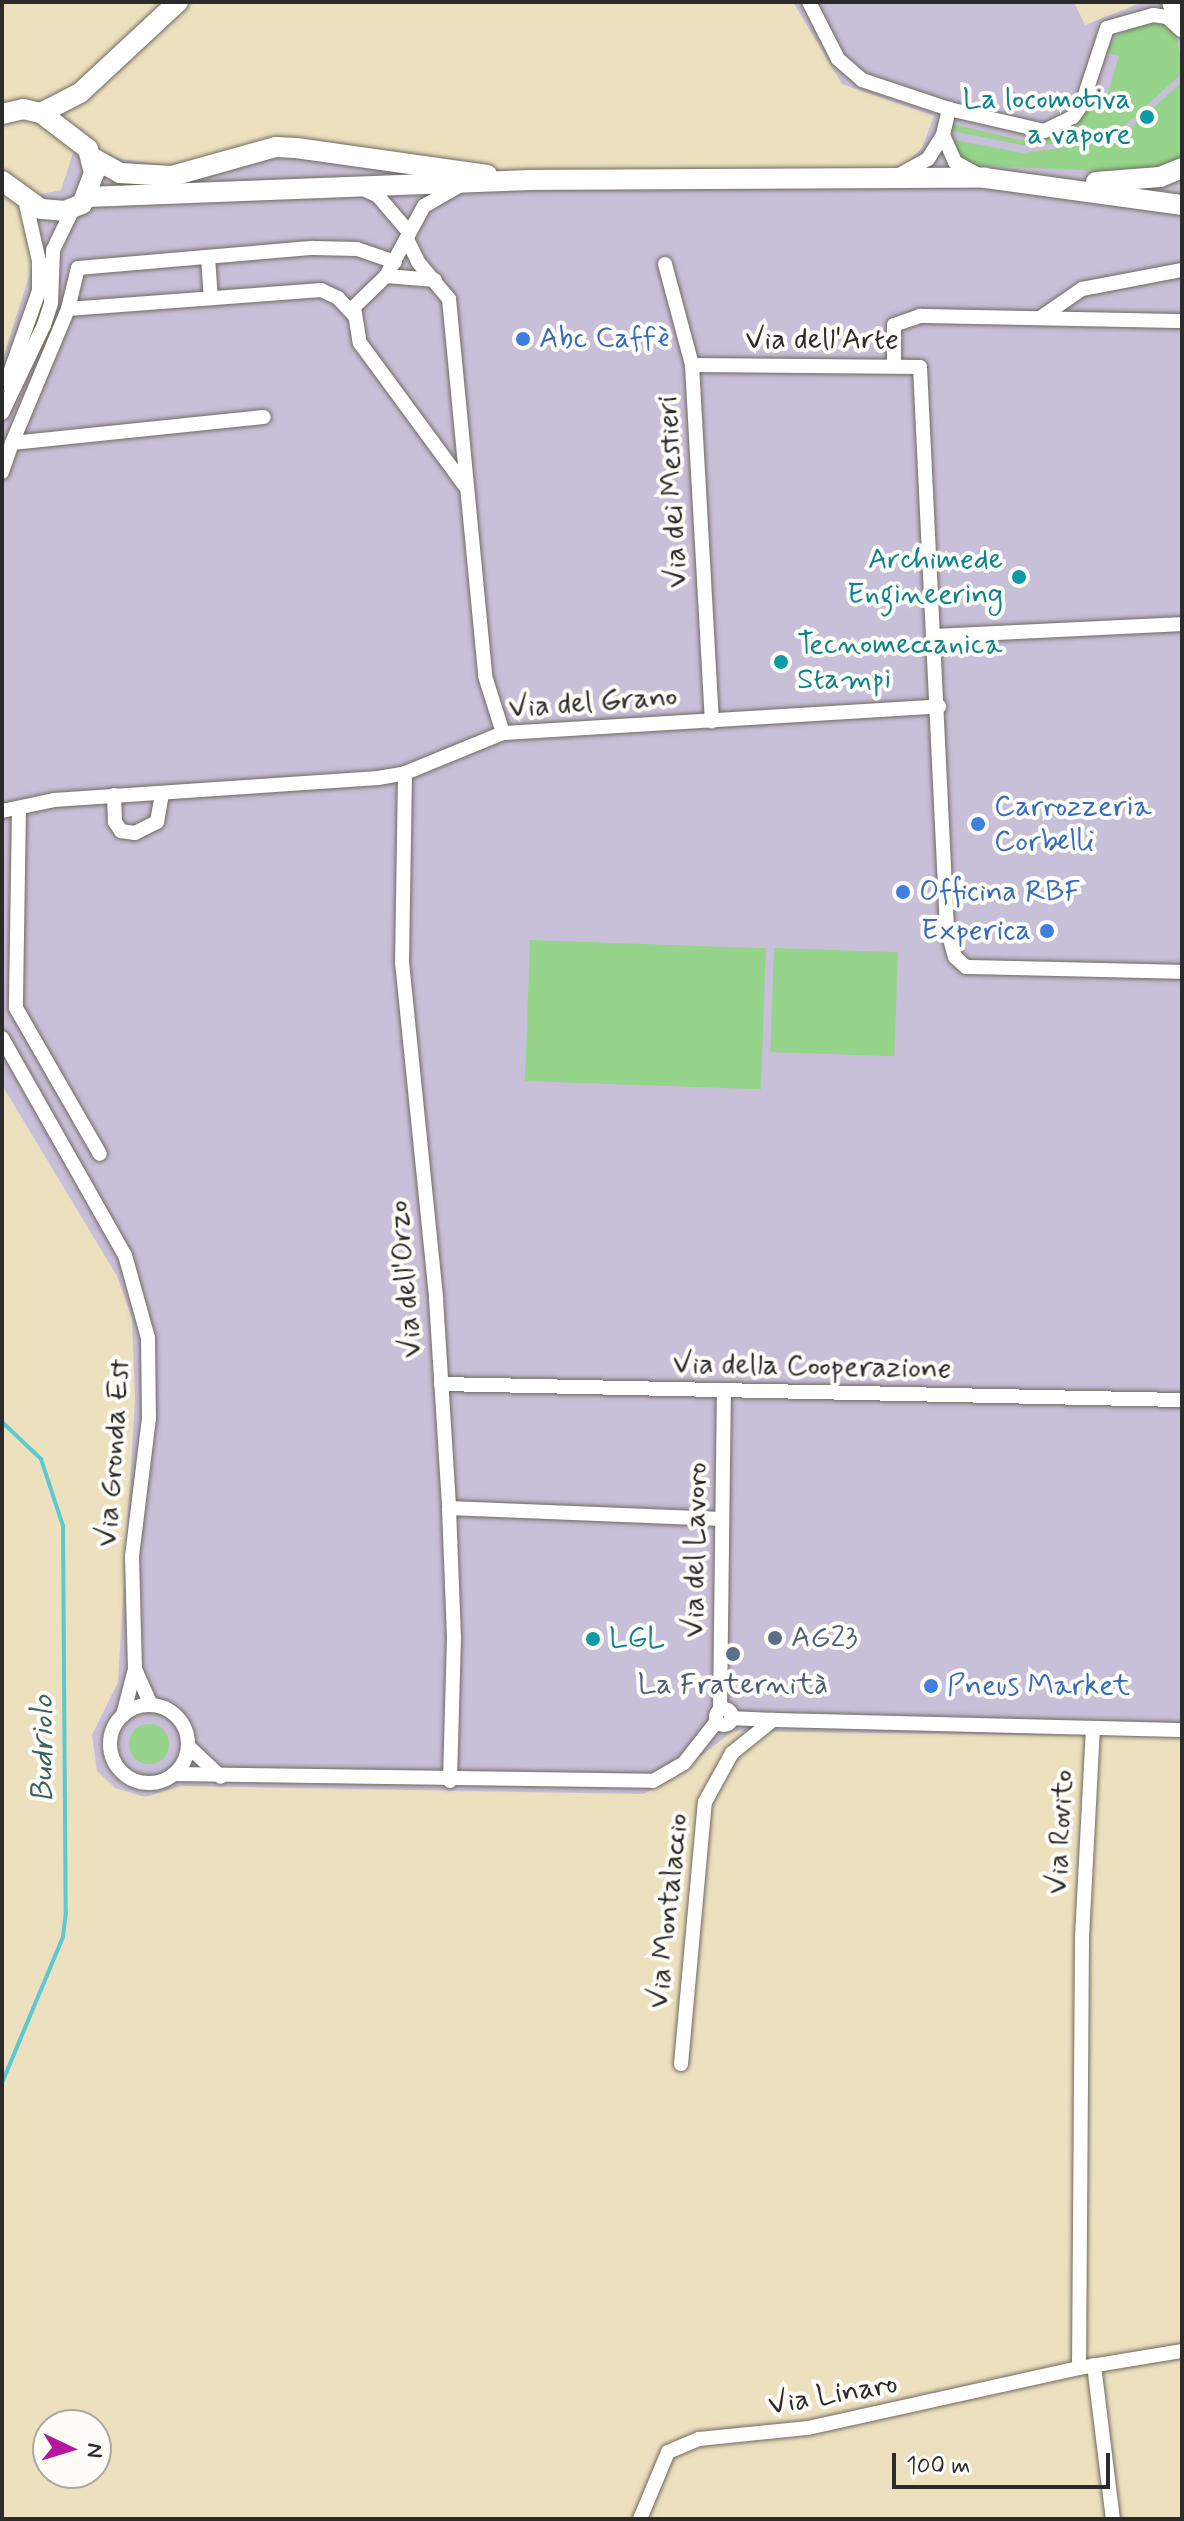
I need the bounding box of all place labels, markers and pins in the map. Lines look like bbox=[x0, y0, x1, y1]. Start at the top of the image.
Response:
place label: La locomotiva a vapore bbox=[952, 82, 1131, 152]
marker: La locomotiva a vapore bbox=[1138, 108, 1156, 126]
place label: Abc Caffè bbox=[539, 321, 670, 357]
marker: Abc Caffè bbox=[514, 330, 532, 348]
place label: Archimede Engineering bbox=[847, 542, 1003, 612]
marker: Archimede Engineering bbox=[1010, 568, 1028, 586]
place label: Tecnomeccanica Stampi bbox=[797, 627, 1003, 698]
marker: Tecnomeccanica Stampi bbox=[772, 653, 790, 671]
place label: Carrozzeria Corbelli bbox=[994, 789, 1152, 860]
marker: Carrozzeria Corbelli bbox=[969, 815, 987, 833]
place label: Officina RBF bbox=[919, 874, 1077, 910]
marker: Officina RBF bbox=[894, 883, 912, 901]
place label: Experica bbox=[921, 913, 1031, 949]
marker: Experica bbox=[1038, 922, 1056, 940]
place label: AG23 bbox=[791, 1620, 858, 1656]
place label: LGL bbox=[609, 1621, 665, 1657]
marker: AG23 bbox=[766, 1629, 784, 1647]
marker: LGL bbox=[584, 1630, 602, 1648]
marker: La Fraternità bbox=[724, 1645, 742, 1663]
place label: La Fraternità bbox=[645, 1667, 821, 1703]
place label: Pneus Market bbox=[947, 1668, 1128, 1704]
marker: Pneus Market bbox=[922, 1677, 940, 1695]

